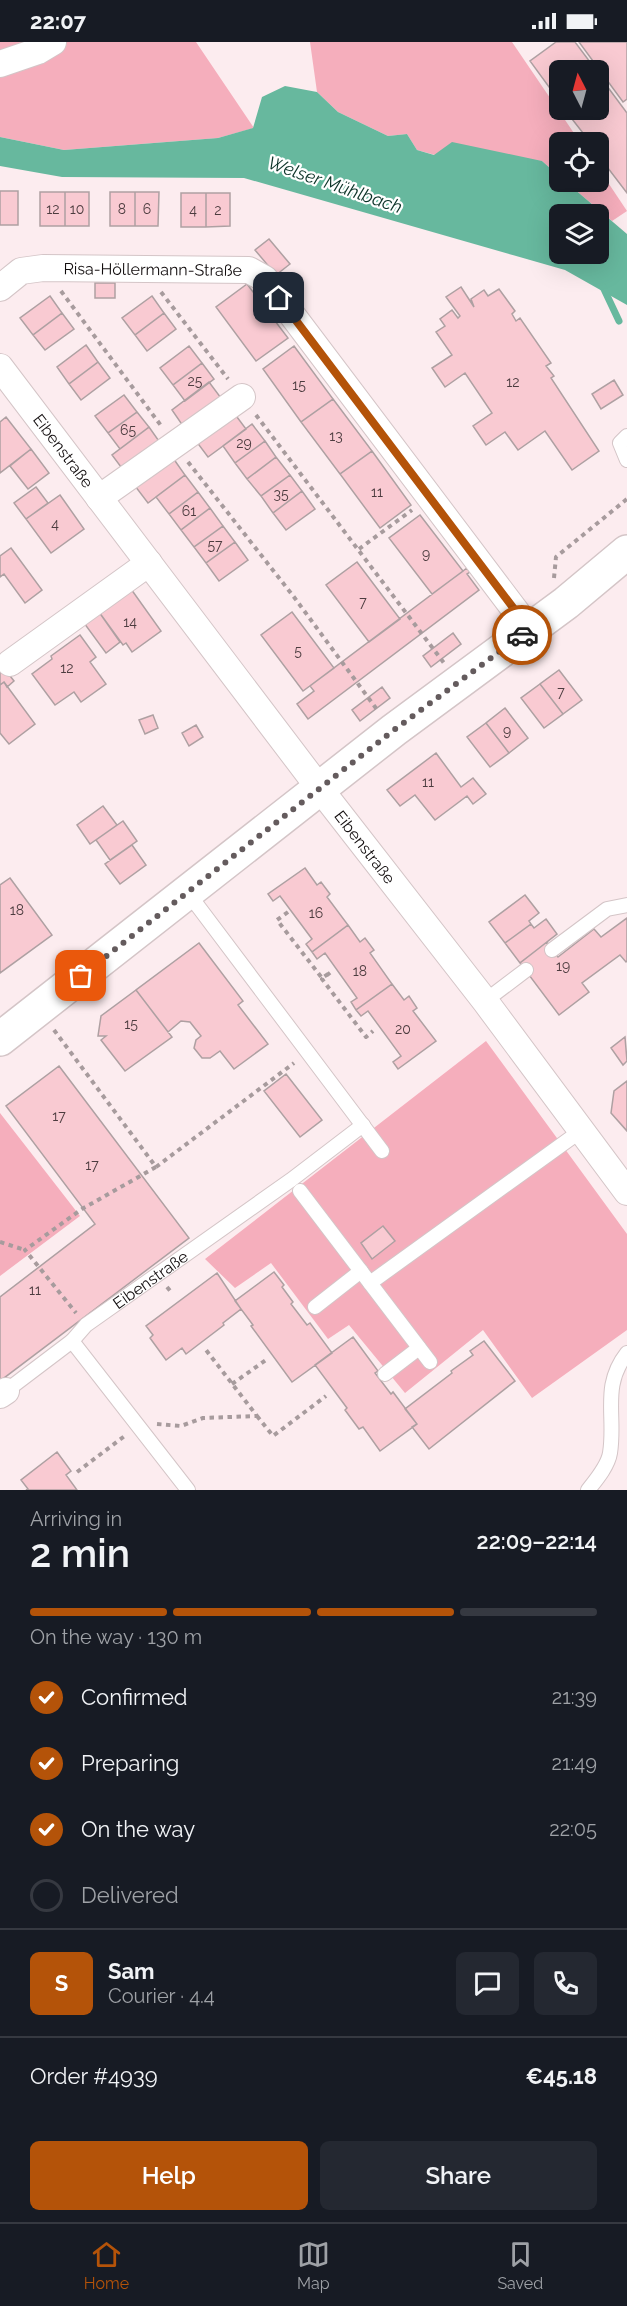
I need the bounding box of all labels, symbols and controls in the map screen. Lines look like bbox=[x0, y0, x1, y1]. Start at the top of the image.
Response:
text: 22:07 bbox=[30, 8, 86, 34]
north arrow bbox=[549, 60, 609, 120]
map controls bbox=[549, 60, 609, 264]
button: locate bbox=[549, 132, 609, 192]
water label: Welser Mühlbach bbox=[265, 152, 405, 217]
house number: 12 bbox=[46, 201, 60, 217]
house number: 10 bbox=[70, 201, 84, 217]
house number: 8 bbox=[118, 201, 126, 217]
house number: 6 bbox=[143, 201, 151, 217]
house number: 4 bbox=[189, 202, 197, 218]
house number: 2 bbox=[214, 202, 222, 218]
button: layers bbox=[549, 204, 609, 264]
street label: Risa-Höllermann-Straße bbox=[63, 259, 242, 280]
pin bbox=[253, 272, 304, 323]
icon: home bbox=[262, 281, 295, 314]
house number: 25 bbox=[188, 373, 203, 389]
house number: 12 bbox=[506, 374, 520, 390]
house number: 15 bbox=[292, 377, 306, 393]
street label: Eibenstraße bbox=[29, 410, 97, 492]
house number: 65 bbox=[120, 422, 136, 438]
house number: 13 bbox=[329, 428, 343, 444]
house number: 29 bbox=[236, 435, 252, 451]
house number: 11 bbox=[371, 484, 383, 500]
house number: 35 bbox=[273, 486, 289, 502]
house number: 61 bbox=[182, 503, 196, 519]
house number: 4 bbox=[51, 516, 59, 532]
house number: 57 bbox=[207, 537, 223, 553]
house number: 9 bbox=[422, 546, 430, 562]
house number: 7 bbox=[359, 594, 367, 610]
courier bbox=[492, 605, 552, 665]
house number: 14 bbox=[123, 614, 137, 630]
icon: car bbox=[506, 619, 539, 652]
house number: 5 bbox=[294, 643, 302, 659]
house number: 12 bbox=[60, 660, 74, 676]
house number: 7 bbox=[557, 684, 565, 700]
house number: 9 bbox=[503, 723, 511, 739]
house number: 11 bbox=[422, 774, 434, 790]
street label: Eibenstraße bbox=[330, 807, 399, 888]
house number: 18 bbox=[10, 902, 24, 918]
house number: 16 bbox=[309, 905, 323, 921]
pin bbox=[55, 950, 106, 1001]
house number: 19 bbox=[556, 958, 570, 974]
icon: bag bbox=[64, 959, 97, 992]
house number: 18 bbox=[353, 963, 367, 979]
house number: 15 bbox=[124, 1016, 138, 1032]
house number: 20 bbox=[395, 1021, 411, 1037]
house number: 17 bbox=[52, 1108, 66, 1124]
house number: 17 bbox=[85, 1157, 99, 1173]
street label: Eibenstraße bbox=[109, 1247, 192, 1313]
house number: 11 bbox=[29, 1282, 41, 1298]
text: Arriving in bbox=[30, 1507, 122, 1531]
text: 22:09–22:14 bbox=[477, 1528, 597, 1554]
text: 2 min bbox=[30, 1530, 130, 1576]
text: On the way · 130 m bbox=[30, 1625, 202, 1649]
icon: check bbox=[30, 1681, 63, 1714]
text: Confirmed bbox=[81, 1684, 188, 1710]
text: 21:39 bbox=[552, 1685, 597, 1709]
icon: check bbox=[30, 1747, 63, 1780]
text: Preparing bbox=[81, 1750, 179, 1776]
text: 21:49 bbox=[552, 1751, 597, 1775]
icon: check bbox=[30, 1813, 63, 1846]
text: On the way bbox=[81, 1816, 195, 1842]
text: 22:05 bbox=[549, 1817, 597, 1841]
text: Delivered bbox=[81, 1882, 179, 1908]
button: chat bbox=[456, 1952, 519, 2015]
button: phone bbox=[534, 1952, 597, 2015]
text: Sam bbox=[108, 1958, 155, 1984]
text: S bbox=[55, 1970, 68, 1996]
text: Courier · 4.4 bbox=[108, 1984, 215, 2008]
text: Order #4939 bbox=[30, 2063, 158, 2089]
text: €45.18 bbox=[526, 2063, 597, 2089]
button: Help bbox=[30, 2141, 308, 2210]
button: Share bbox=[320, 2141, 597, 2210]
tab: Home bbox=[84, 2238, 129, 2293]
tab: Map bbox=[297, 2238, 330, 2293]
tab: Saved bbox=[497, 2238, 543, 2293]

